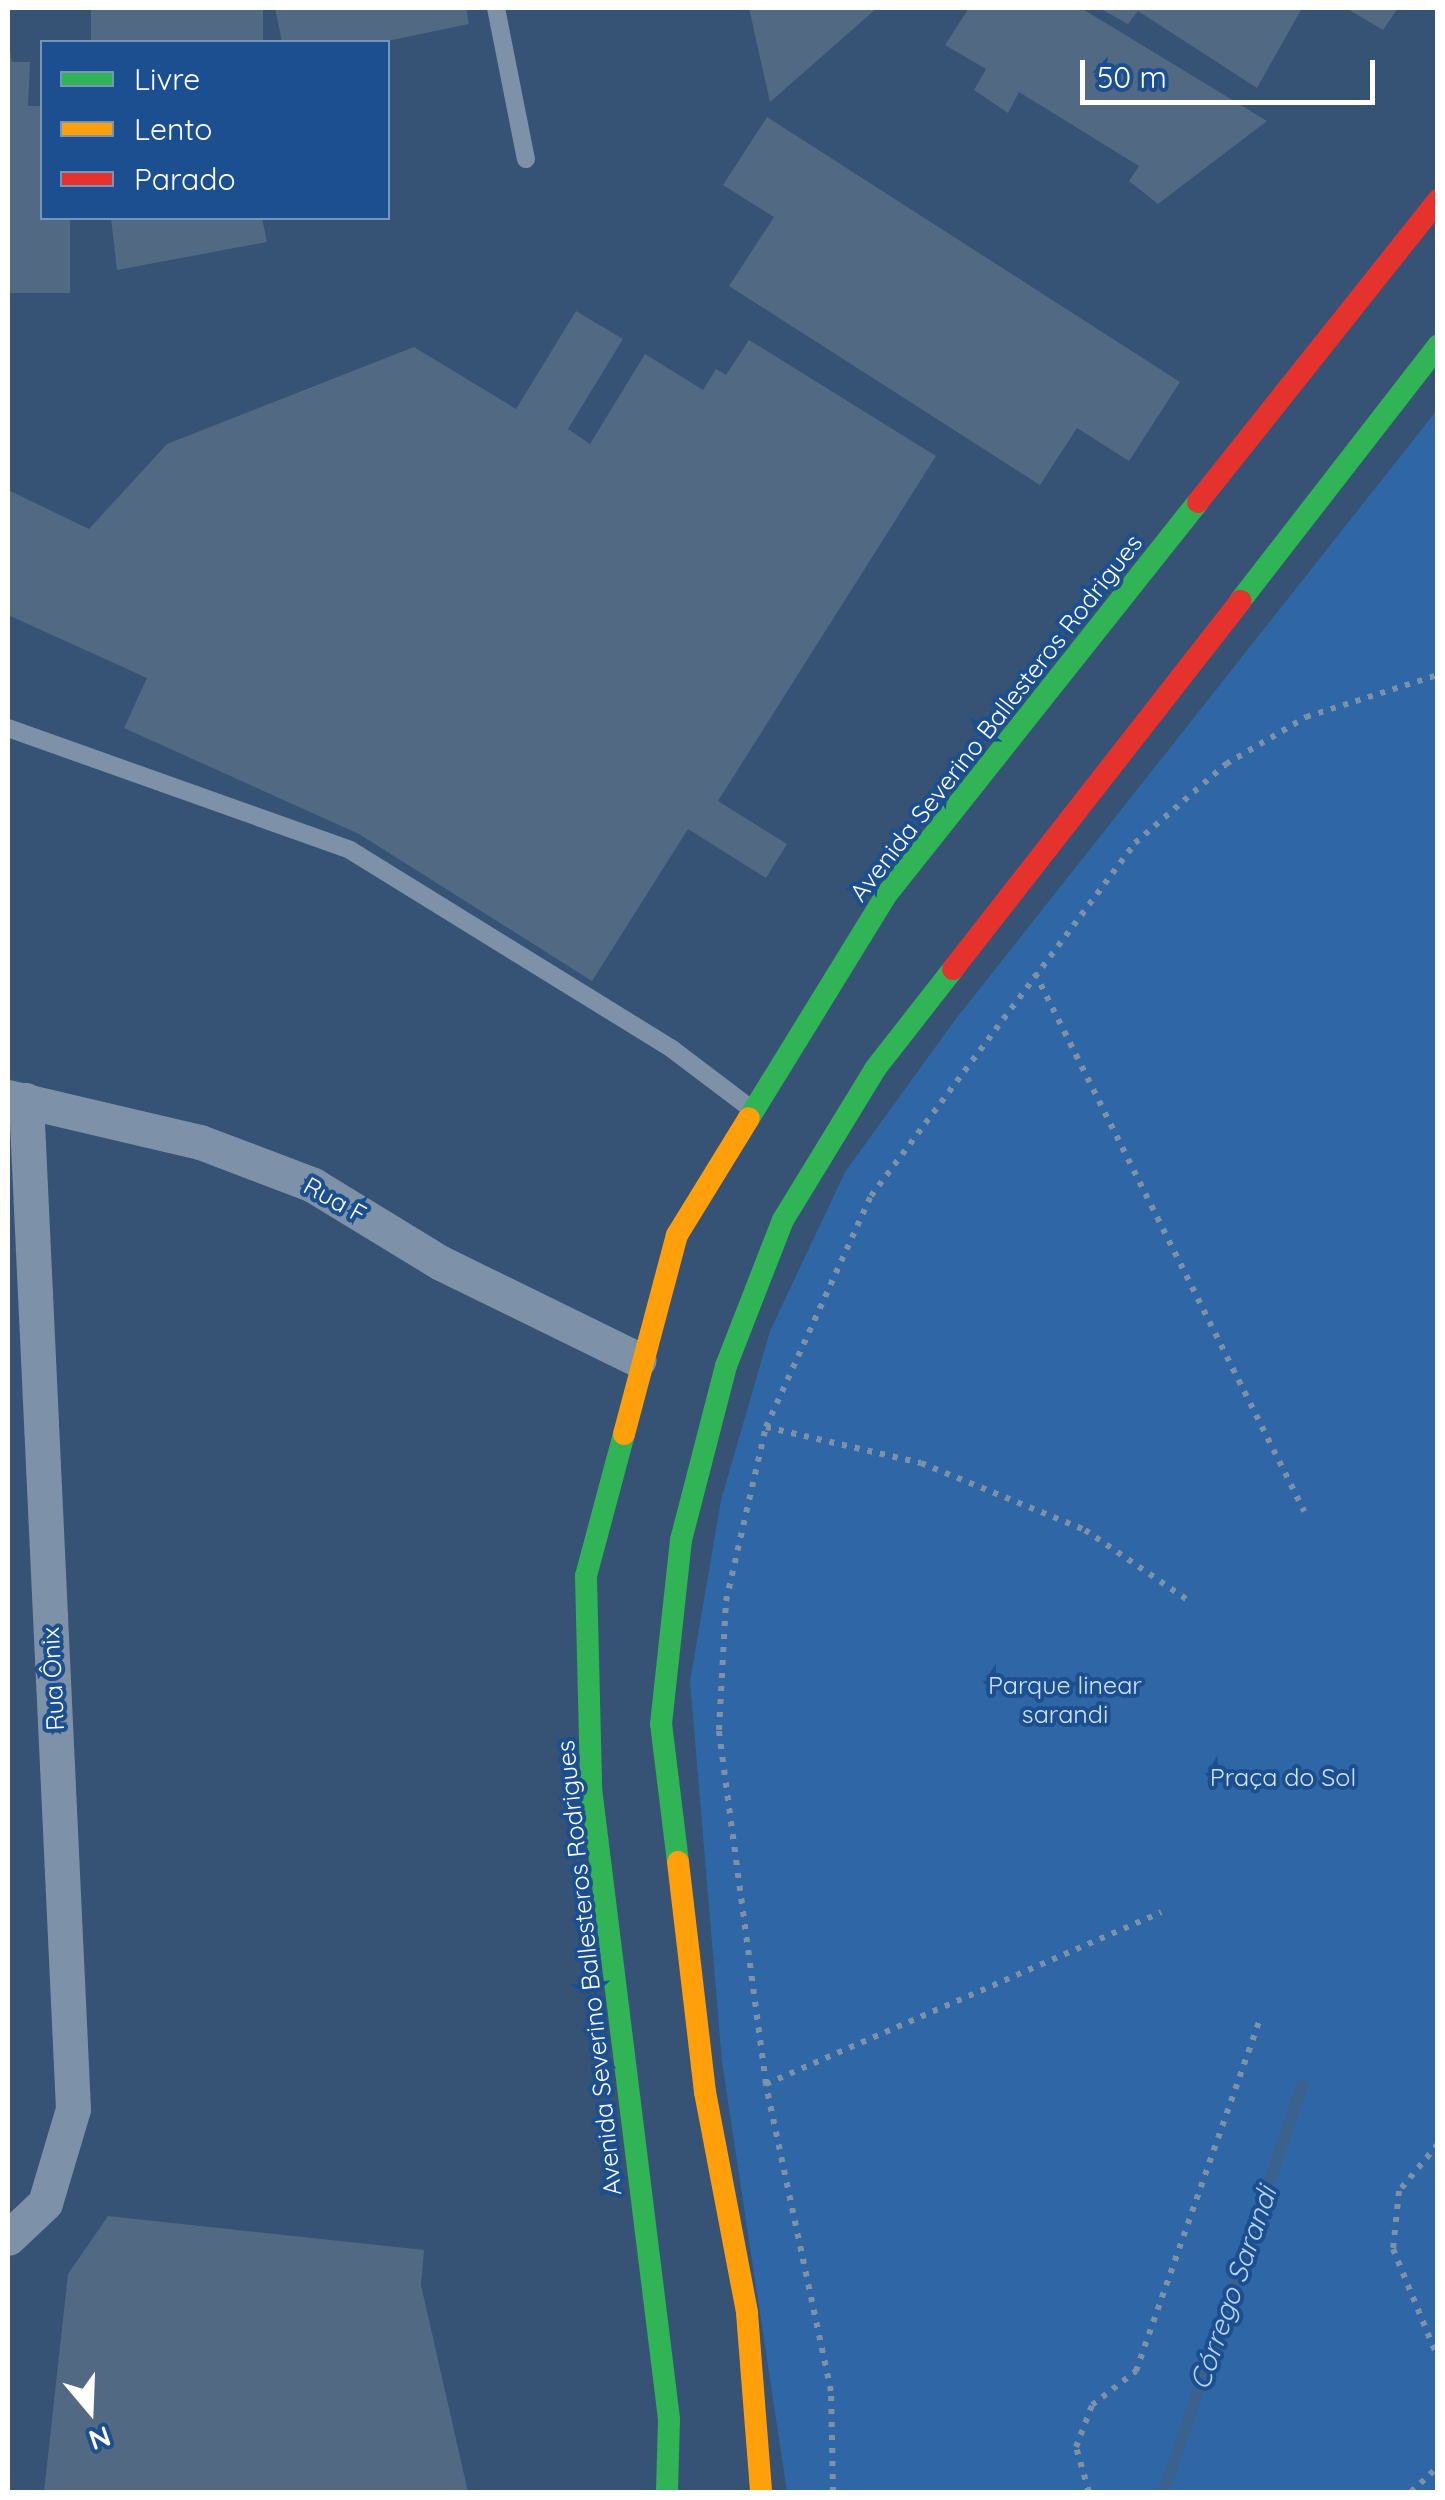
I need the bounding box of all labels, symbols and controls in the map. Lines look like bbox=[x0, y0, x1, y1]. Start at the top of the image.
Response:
legend bbox=[40, 40, 390, 220]
scale bar bbox=[1085, 40, 1380, 102]
text: 50 m bbox=[1097, 58, 1167, 96]
text: Livre bbox=[134, 60, 200, 98]
text: Lento bbox=[134, 110, 212, 148]
text: Parado bbox=[134, 160, 236, 198]
street label: Avenida Severino Ballesteros Rodrigues bbox=[843, 529, 1149, 907]
street label: Rua F bbox=[298, 1171, 372, 1229]
street label: Rua Ônix bbox=[35, 1626, 71, 1732]
park label: Parque linear sarandi bbox=[988, 1671, 1142, 1730]
street label: Avenida Severino Ballesteros Rodrigues bbox=[550, 1739, 628, 2197]
park label: Praça do Sol bbox=[1210, 1762, 1356, 1792]
water label: Córrego Sarandi bbox=[1183, 2182, 1283, 2394]
north arrow bbox=[40, 2360, 140, 2460]
text: N bbox=[84, 2419, 115, 2459]

